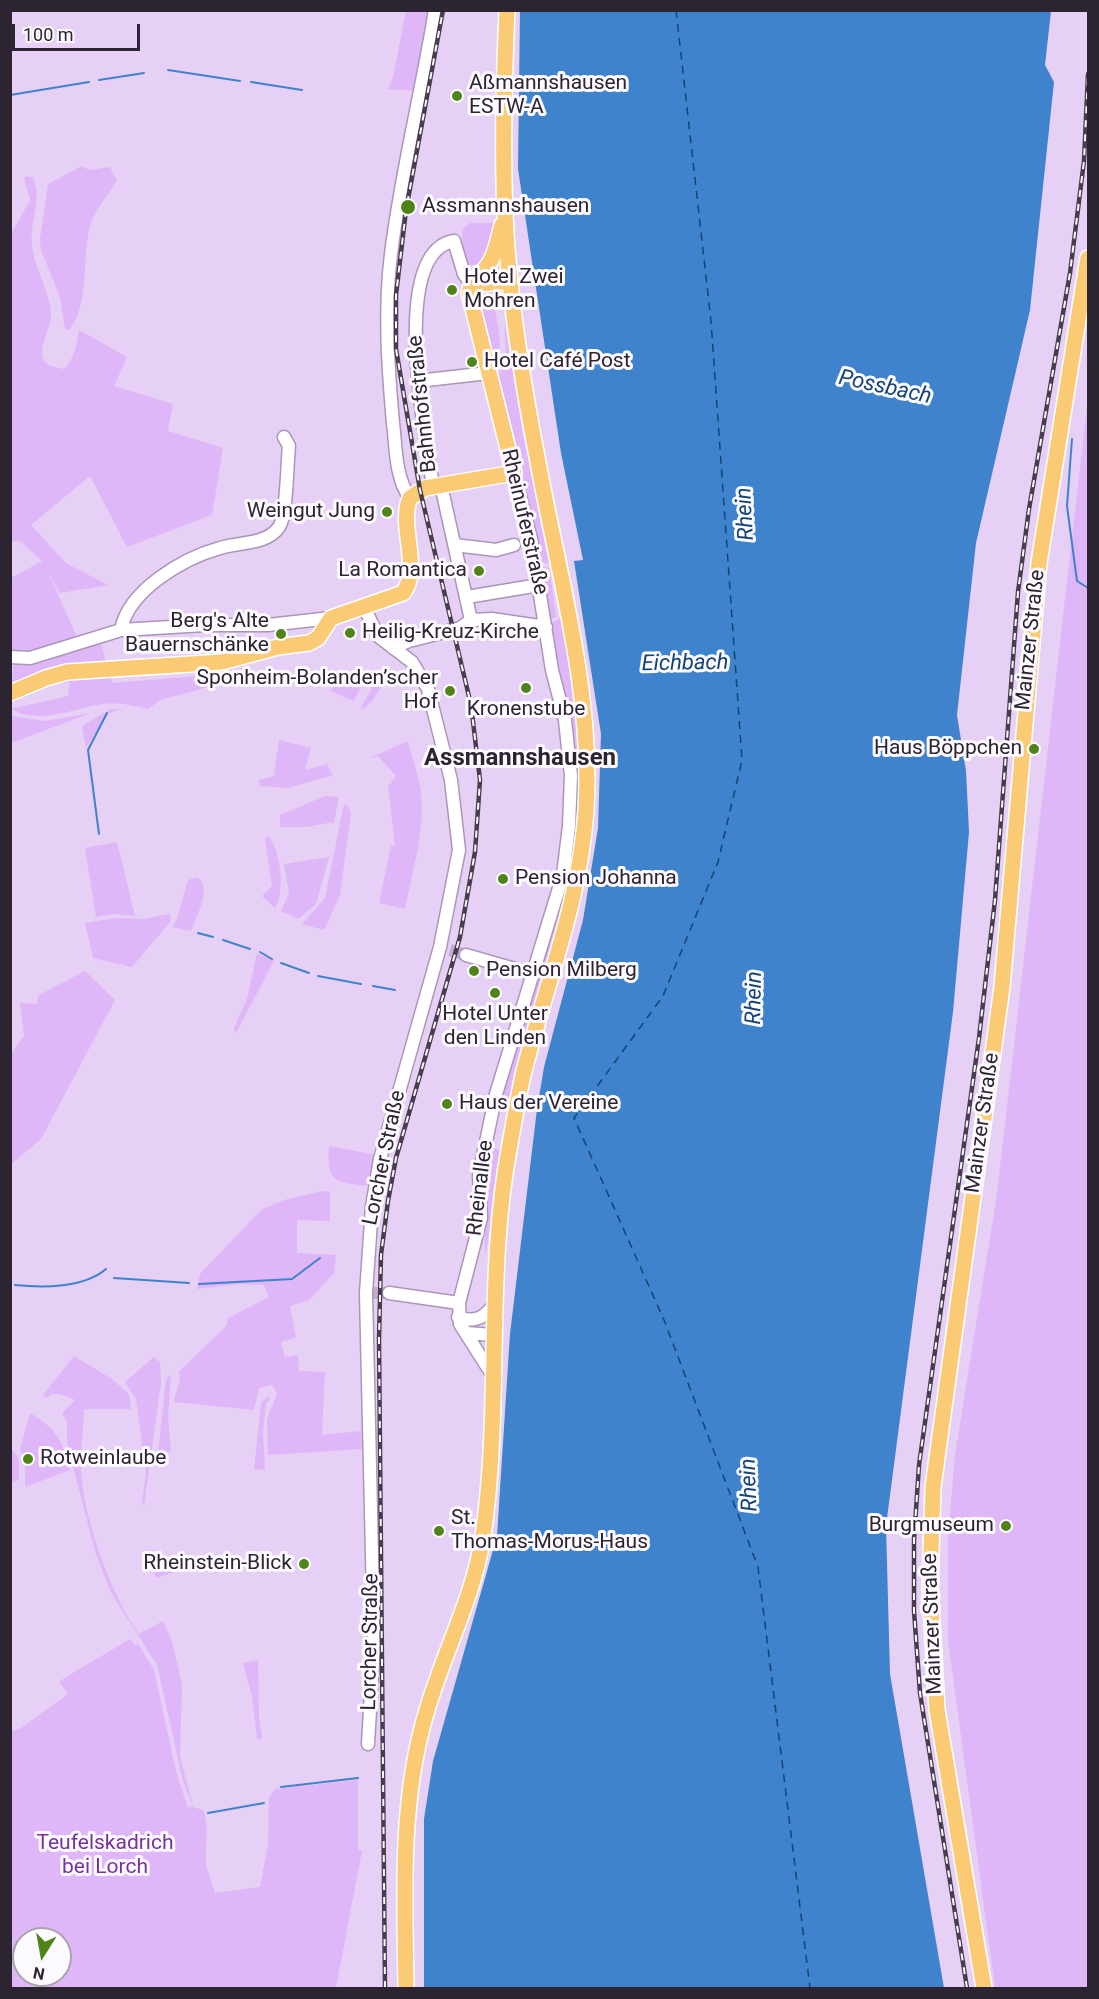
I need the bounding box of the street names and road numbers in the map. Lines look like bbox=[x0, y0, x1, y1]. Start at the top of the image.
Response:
street label: Bahnhofstraße bbox=[403, 334, 443, 474]
street label: Rheinuferstraße bbox=[495, 447, 553, 597]
street label: Mainzer Straße bbox=[1011, 568, 1051, 712]
street label: Mainzer Straße bbox=[961, 1051, 1005, 1195]
street label: Lorcher Straße bbox=[358, 1088, 412, 1228]
street label: Rheinallee bbox=[463, 1139, 499, 1237]
street label: Mainzer Straße bbox=[918, 1553, 948, 1695]
street label: Lorcher Straße bbox=[357, 1573, 385, 1711]

